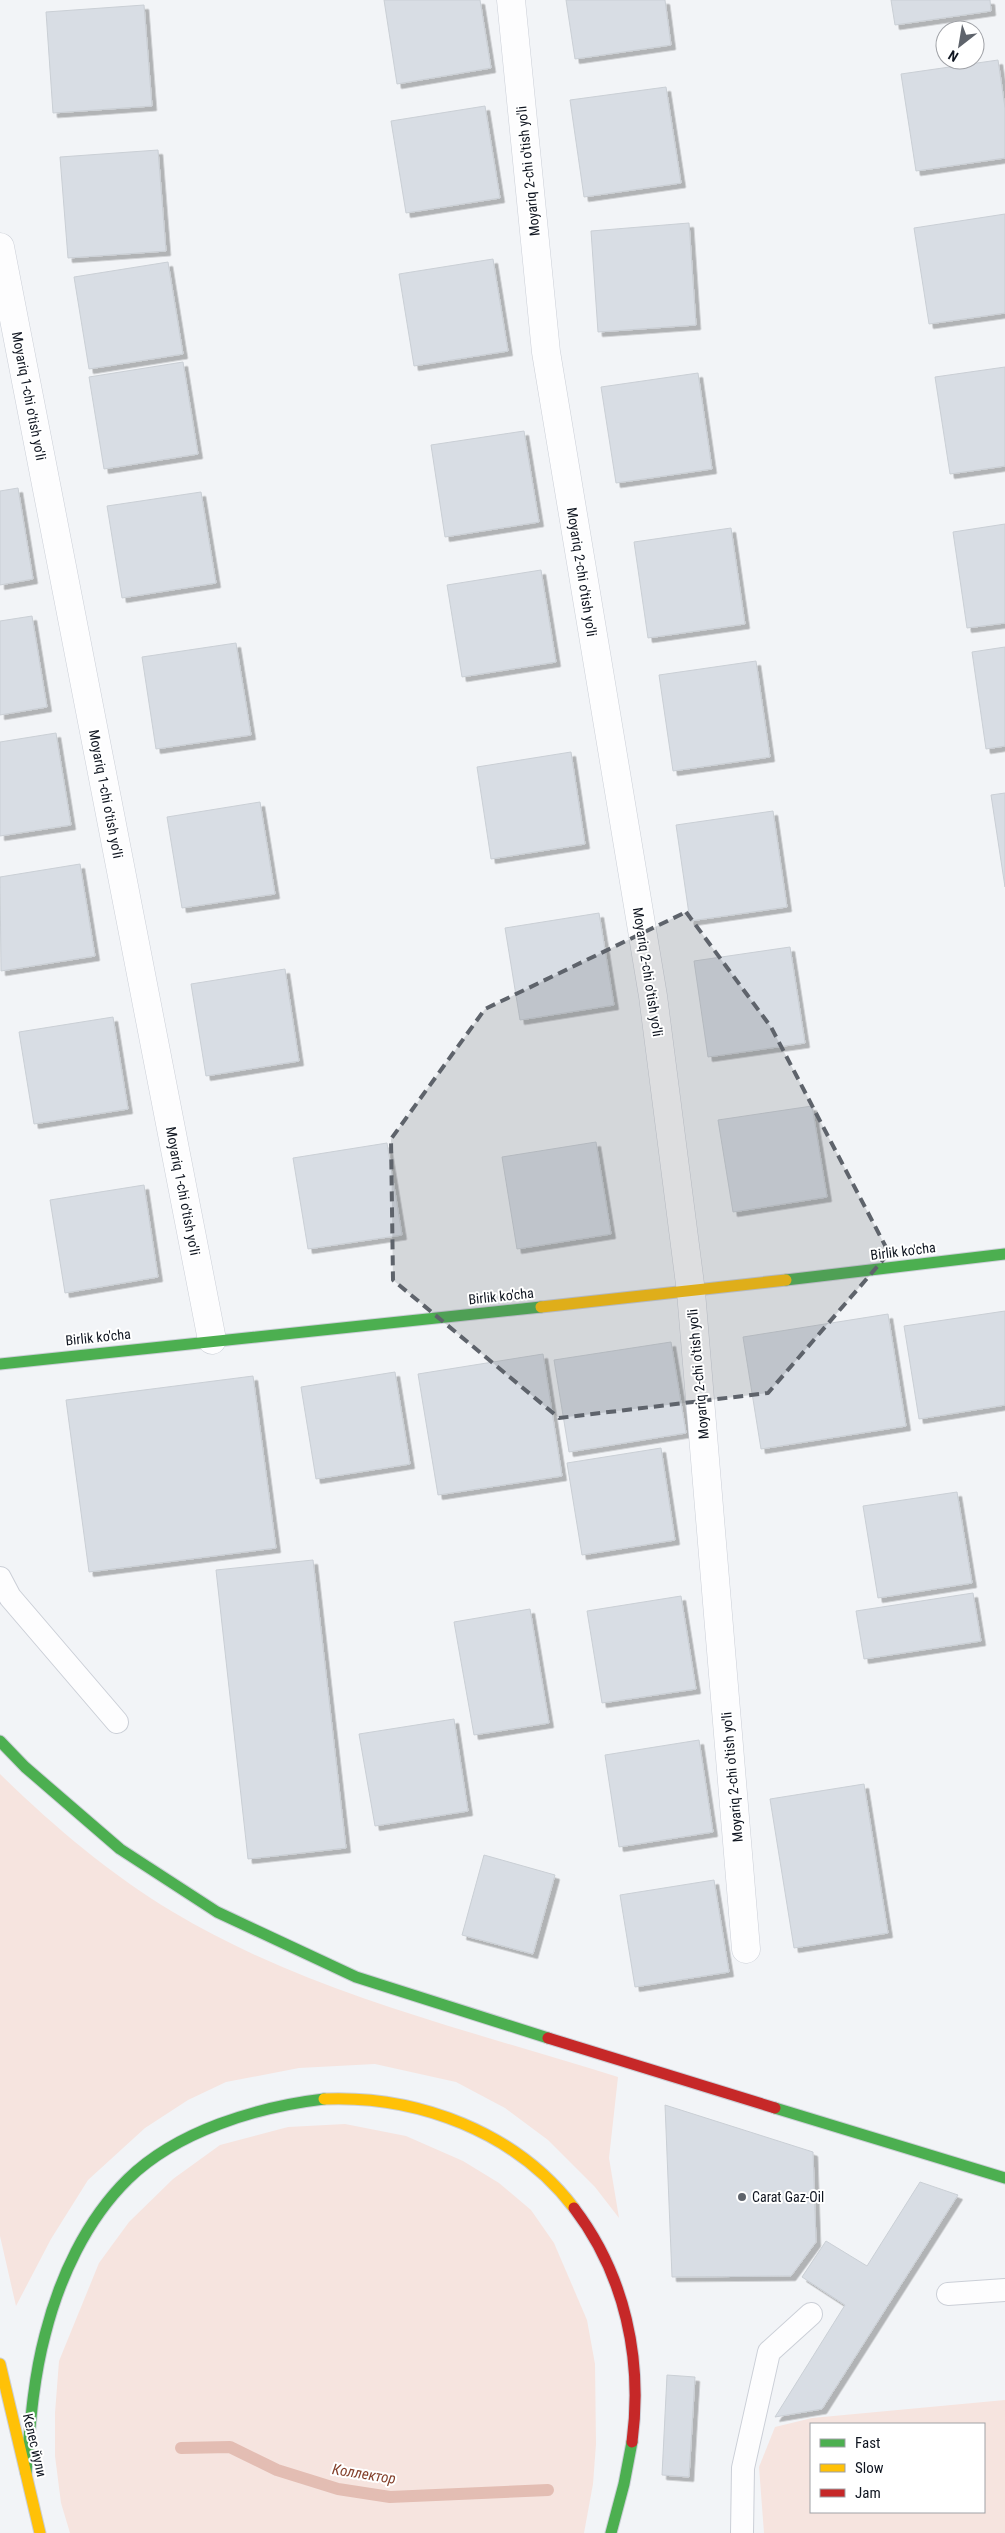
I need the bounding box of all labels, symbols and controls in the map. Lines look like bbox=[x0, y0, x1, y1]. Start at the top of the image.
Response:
north arrow bbox=[935, 20, 985, 70]
text: N bbox=[946, 47, 961, 65]
street label: Moyariq 2-chi o'tish yo'li bbox=[513, 105, 543, 237]
street label: Moyariq 1-chi o'tish yo'li bbox=[9, 330, 49, 462]
street label: Moyariq 2-chi o'tish yo'li bbox=[564, 506, 600, 638]
street label: Moyariq 1-chi o'tish yo'li bbox=[86, 728, 126, 860]
street label: Moyariq 2-chi o'tish yo'li bbox=[630, 906, 666, 1038]
street label: Moyariq 1-chi o'tish yo'li bbox=[163, 1125, 203, 1257]
street label: Birlik ko'cha bbox=[870, 1239, 936, 1263]
street label: Birlik ko'cha bbox=[468, 1285, 534, 1307]
street label: Moyariq 2-chi o'tish yo'li bbox=[684, 1308, 712, 1440]
street label: Birlik ko'cha bbox=[65, 1326, 131, 1348]
street label: Moyariq 2-chi o'tish yo'li bbox=[718, 1711, 746, 1843]
place label: Carat Gaz-Oil bbox=[752, 2189, 824, 2205]
marker: Carat Gaz-Oil bbox=[736, 2191, 748, 2203]
street label: Келес йули bbox=[20, 2412, 50, 2478]
legend bbox=[810, 2423, 985, 2513]
text: Fast bbox=[855, 2434, 880, 2452]
text: Slow bbox=[855, 2459, 884, 2477]
water label: Коллектор bbox=[331, 2460, 397, 2488]
text: Jam bbox=[855, 2484, 881, 2502]

